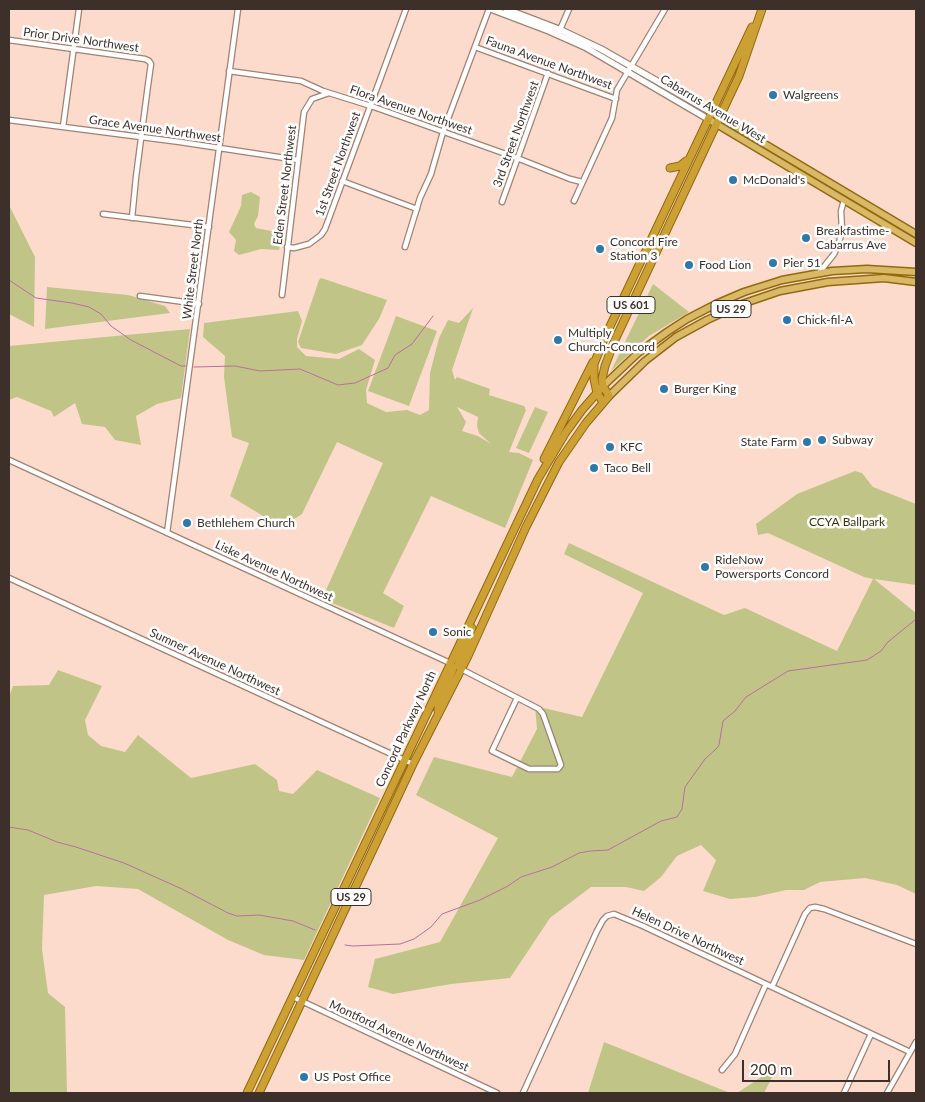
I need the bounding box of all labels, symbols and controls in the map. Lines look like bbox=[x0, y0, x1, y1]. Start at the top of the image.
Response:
street label: Prior Drive Northwest bbox=[22, 25, 140, 55]
street label: Fauna Avenue Northwest bbox=[484, 33, 614, 93]
street label: Cabarrus Avenue West bbox=[658, 72, 768, 146]
street label: 3rd Street Northwest bbox=[490, 79, 542, 189]
street label: Flora Avenue Northwest bbox=[348, 82, 474, 138]
place label: Walgreens bbox=[783, 88, 838, 102]
marker: Walgreens bbox=[767, 89, 779, 101]
street label: 1st Street Northwest bbox=[312, 110, 364, 218]
street label: Grace Avenue Northwest bbox=[88, 113, 222, 145]
street label: Eden Street Northwest bbox=[271, 124, 299, 246]
place label: McDonald's bbox=[743, 173, 805, 187]
marker: McDonald's bbox=[727, 174, 739, 186]
street label: White Street North bbox=[180, 218, 206, 320]
place label: Breakfastime- Cabarrus Ave bbox=[816, 224, 890, 252]
marker: Breakfastime- Cabarrus Ave bbox=[800, 232, 812, 244]
place label: Concord Fire Station 3 bbox=[610, 235, 678, 263]
marker: Concord Fire Station 3 bbox=[594, 243, 606, 255]
place label: Pier 51 bbox=[783, 256, 821, 270]
marker: Pier 51 bbox=[767, 257, 779, 269]
place label: Food Lion bbox=[699, 258, 751, 272]
marker: Food Lion bbox=[683, 259, 695, 271]
road number: US 601 bbox=[607, 296, 655, 314]
road number: US 29 bbox=[711, 300, 751, 318]
place label: Chick-fil-A bbox=[797, 313, 853, 327]
marker: Chick-fil-A bbox=[781, 314, 793, 326]
place label: Multiply Church-Concord bbox=[568, 326, 655, 354]
marker: Multiply Church-Concord bbox=[552, 334, 564, 346]
place label: Burger King bbox=[674, 382, 736, 396]
marker: Burger King bbox=[658, 383, 670, 395]
place label: Subway bbox=[832, 433, 873, 447]
marker: Subway bbox=[816, 434, 828, 446]
place label: State Farm bbox=[741, 435, 797, 449]
marker: State Farm bbox=[801, 436, 813, 448]
place label: KFC bbox=[620, 440, 643, 454]
marker: KFC bbox=[604, 441, 616, 453]
place label: Taco Bell bbox=[604, 461, 651, 475]
marker: Taco Bell bbox=[588, 462, 600, 474]
park label: CCYA Ballpark bbox=[809, 515, 885, 529]
place label: Bethlehem Church bbox=[197, 516, 295, 530]
marker: Bethlehem Church bbox=[181, 517, 193, 529]
street label: Liske Avenue Northwest bbox=[213, 537, 335, 605]
place label: RideNow Powersports Concord bbox=[715, 553, 829, 581]
marker: RideNow Powersports Concord bbox=[699, 561, 711, 573]
street label: Sumner Avenue Northwest bbox=[147, 625, 283, 699]
place label: Sonic bbox=[443, 625, 472, 639]
marker: Sonic bbox=[427, 626, 439, 638]
street label: Concord Parkway North bbox=[373, 669, 439, 789]
road number: US 29 bbox=[331, 889, 371, 906]
street label: Helen Drive Northwest bbox=[630, 904, 746, 968]
street label: Montford Avenue Northwest bbox=[327, 997, 471, 1075]
scale bar bbox=[745, 1050, 892, 1082]
text: 200 m bbox=[750, 1060, 792, 1078]
place label: US Post Office bbox=[314, 1070, 391, 1084]
marker: US Post Office bbox=[298, 1071, 310, 1083]

